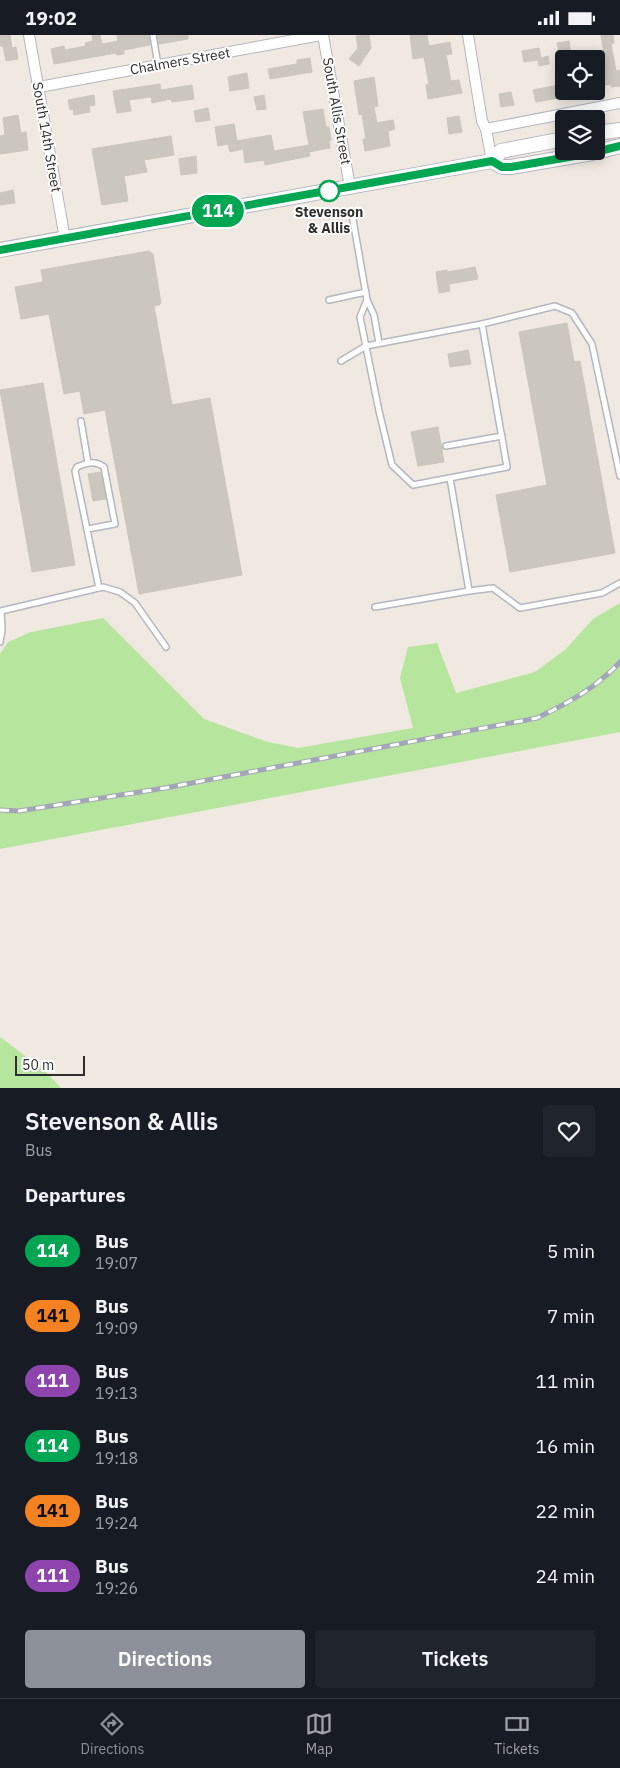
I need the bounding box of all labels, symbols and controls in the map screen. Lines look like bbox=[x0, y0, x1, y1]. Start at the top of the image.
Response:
text: 19:02 bbox=[25, 6, 77, 30]
street label: Chalmers Street bbox=[128, 43, 232, 79]
map controls bbox=[555, 50, 605, 160]
button: locate bbox=[555, 50, 605, 100]
street label: South Allis Street bbox=[319, 56, 355, 166]
street label: South 14th Street bbox=[28, 81, 66, 194]
button: layers bbox=[555, 110, 605, 160]
marker: Stevenson & Allis bbox=[318, 180, 340, 202]
line badge: 114 bbox=[189, 195, 247, 227]
text: 114 bbox=[202, 199, 234, 222]
place label: Stevenson & Allis bbox=[295, 203, 363, 237]
scale bar bbox=[15, 1053, 85, 1076]
text: 50 m bbox=[22, 1056, 54, 1074]
text: Stevenson & Allis bbox=[25, 1105, 218, 1137]
button: heart bbox=[543, 1105, 595, 1157]
text: Bus bbox=[25, 1140, 52, 1160]
text: Departures bbox=[25, 1183, 125, 1207]
text: Bus bbox=[95, 1229, 129, 1253]
text: 114 bbox=[36, 1239, 69, 1262]
text: 5 min bbox=[547, 1239, 595, 1263]
text: 19:07 bbox=[95, 1253, 138, 1273]
text: Bus bbox=[95, 1294, 129, 1318]
text: 141 bbox=[36, 1304, 69, 1327]
text: 7 min bbox=[547, 1304, 595, 1328]
text: 19:09 bbox=[95, 1318, 138, 1338]
text: Bus bbox=[95, 1359, 129, 1383]
text: 111 bbox=[36, 1369, 69, 1392]
text: 11 min bbox=[536, 1369, 595, 1393]
text: 19:13 bbox=[95, 1383, 138, 1403]
text: Bus bbox=[95, 1424, 129, 1448]
text: 114 bbox=[36, 1434, 69, 1457]
text: 16 min bbox=[536, 1434, 595, 1458]
text: 19:18 bbox=[95, 1448, 138, 1468]
text: Bus bbox=[95, 1489, 129, 1513]
text: 141 bbox=[36, 1499, 69, 1522]
text: 22 min bbox=[536, 1499, 595, 1523]
text: 19:24 bbox=[95, 1513, 138, 1533]
text: Bus bbox=[95, 1554, 129, 1578]
text: 111 bbox=[36, 1564, 69, 1587]
text: 24 min bbox=[536, 1564, 595, 1588]
text: 19:26 bbox=[95, 1578, 138, 1598]
button: Directions bbox=[25, 1630, 305, 1688]
button: Tickets bbox=[315, 1630, 595, 1688]
tab: Directions bbox=[81, 1710, 144, 1758]
tab: Map bbox=[305, 1710, 333, 1758]
tab: Tickets bbox=[494, 1710, 539, 1758]

